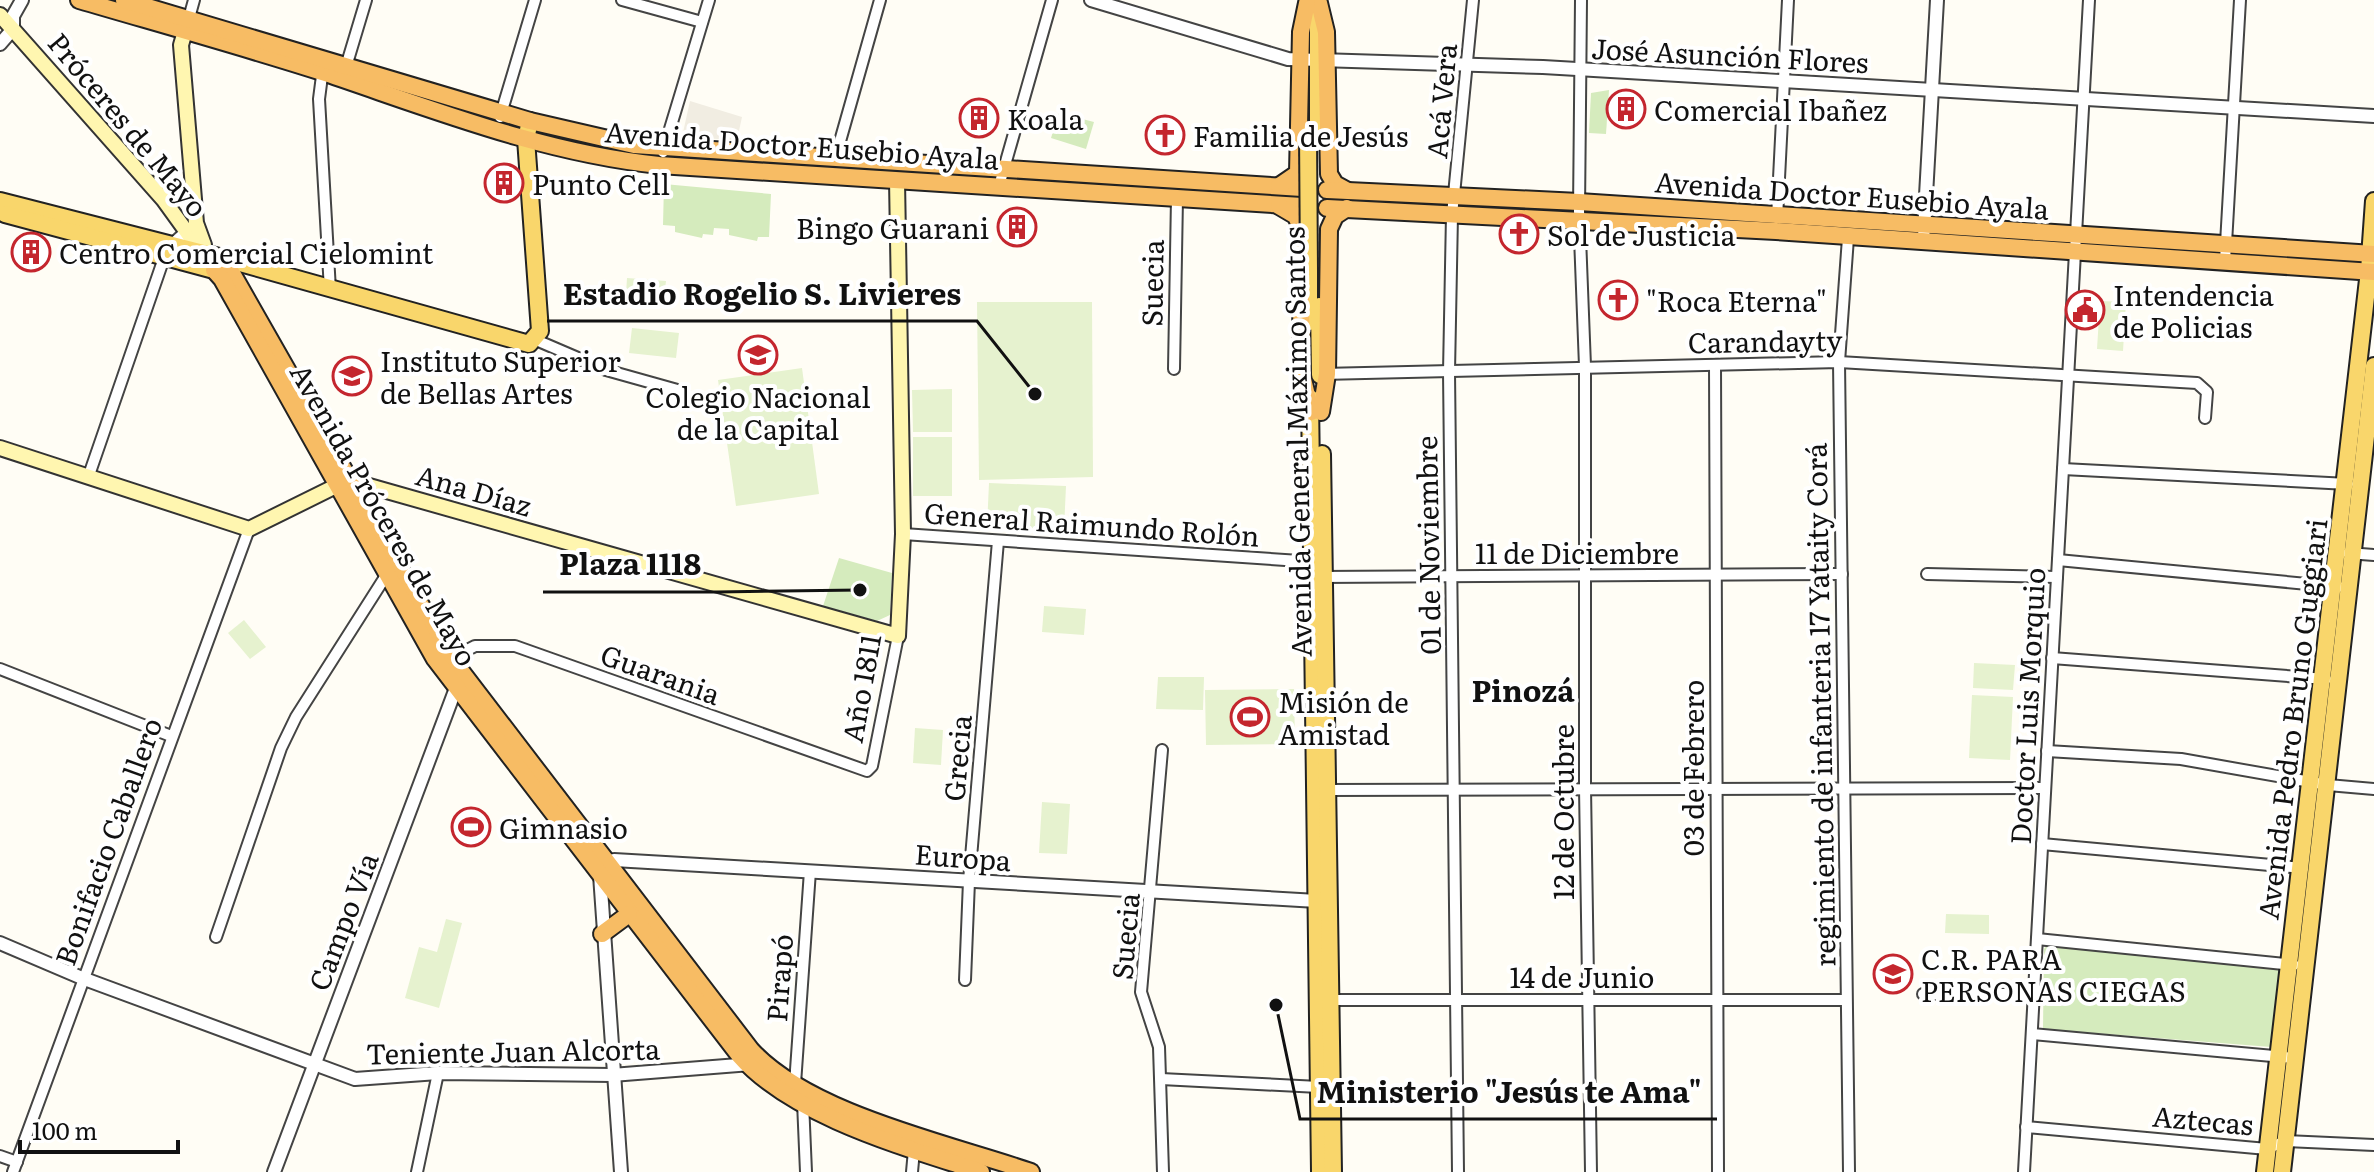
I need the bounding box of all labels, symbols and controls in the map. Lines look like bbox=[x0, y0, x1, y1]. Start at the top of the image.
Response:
street label: Próceres de Mayo bbox=[39, 23, 219, 225]
street label: José Asunción Flores bbox=[1590, 26, 1870, 82]
street label: Acá Vera bbox=[1414, 42, 1466, 160]
building icon: Comercial Ibañez bbox=[1605, 88, 1647, 130]
place label: Comercial Ibañez bbox=[1654, 88, 1887, 130]
building icon: Koala bbox=[958, 97, 1000, 139]
place label: Koala bbox=[1007, 97, 1084, 139]
street label: Avenida Doctor Eusebio Ayala bbox=[603, 109, 1001, 179]
church icon: Familia de Jesús bbox=[1144, 114, 1186, 156]
place label: Familia de Jesús bbox=[1193, 114, 1408, 156]
street label: Avenida Doctor Eusebio Ayala bbox=[1653, 159, 2051, 229]
building icon: Punto Cell bbox=[483, 162, 525, 204]
place label: Punto Cell bbox=[532, 162, 670, 204]
place label: Bingo Guarani bbox=[796, 206, 989, 248]
building icon: Bingo Guarani bbox=[996, 206, 1038, 248]
church icon: Sol de Justicia bbox=[1498, 213, 1540, 255]
place label: Sol de Justicia bbox=[1547, 213, 1736, 255]
street label: Avenida General Máximo Santos bbox=[1271, 226, 1321, 658]
building icon: Centro Comercial Cielomint bbox=[10, 231, 52, 273]
place label: Centro Comercial Cielomint bbox=[59, 231, 434, 273]
street label: Suecia bbox=[1129, 239, 1173, 327]
callout: Estadio Rogelio S. Livieres bbox=[547, 267, 977, 321]
text: Estadio Rogelio S. Livieres bbox=[563, 270, 961, 314]
place label: Intendencia de Policias bbox=[2113, 273, 2274, 347]
church icon: "Roca Eterna" bbox=[1597, 279, 1639, 321]
place label: "Roca Eterna" bbox=[1646, 279, 1827, 321]
public building icon: Intendencia de Policias bbox=[2064, 289, 2106, 331]
street label: Carandayty bbox=[1687, 318, 1844, 362]
school or university icon: Colegio Nacional de la Capital bbox=[737, 334, 779, 376]
place label: Instituto Superior de Bellas Artes bbox=[380, 339, 622, 413]
street label: Avenida Próceres de Mayo bbox=[281, 355, 489, 673]
school or university icon: Instituto Superior de Bellas Artes bbox=[331, 355, 373, 397]
place label: Colegio Nacional de la Capital bbox=[645, 375, 871, 449]
street label: 01 de Noviembre bbox=[1404, 435, 1450, 655]
street label: regimiento de infanteria 17 Yataity Corá bbox=[1793, 443, 1845, 967]
street label: Ana Díaz bbox=[411, 452, 537, 526]
street label: General Raimundo Rolón bbox=[923, 490, 1261, 556]
street label: Avenida Pedro Bruno Guggiari bbox=[2246, 516, 2336, 922]
street label: 11 de Diciembre bbox=[1475, 531, 1679, 573]
callout: Plaza 1118 bbox=[543, 538, 717, 592]
text: Plaza 1118 bbox=[559, 540, 701, 584]
street label: Doctor Luis Morquio bbox=[1998, 566, 2054, 846]
street label: Año 1811 bbox=[830, 630, 890, 746]
street label: Guarania bbox=[595, 632, 727, 714]
district label: Pinozá bbox=[1471, 667, 1575, 711]
place label: Misión de Amistad bbox=[1278, 680, 1409, 754]
street label: 03 de Febrero bbox=[1671, 680, 1713, 856]
sports icon: Misión de Amistad bbox=[1229, 696, 1271, 738]
street label: Bonifacio Caballero bbox=[43, 711, 171, 971]
street label: Grecia bbox=[931, 713, 981, 803]
street label: 12 de Octubre bbox=[1541, 724, 1583, 900]
sports icon: Gimnasio bbox=[450, 806, 492, 848]
place label: Gimnasio bbox=[499, 806, 628, 848]
street label: Europa bbox=[913, 832, 1013, 880]
street label: Campo Vía bbox=[296, 846, 388, 996]
street label: Suecia bbox=[1099, 891, 1149, 981]
street label: Pirapó bbox=[754, 933, 802, 1023]
place label: C.R. PARA PERSONAS CIEGAS bbox=[1921, 937, 2186, 1011]
school or university icon: C.R. PARA PERSONAS CIEGAS bbox=[1872, 953, 1914, 995]
street label: 14 de Junio bbox=[1509, 955, 1655, 997]
street label: Teniente Juan Alcorta bbox=[365, 1026, 661, 1074]
callout: Ministerio "Jesús te Ama" bbox=[1300, 1065, 1717, 1119]
text: Ministerio "Jesús te Ama" bbox=[1316, 1068, 1702, 1112]
street label: Aztecas bbox=[2151, 1094, 2255, 1144]
scale bar bbox=[20, 1104, 178, 1154]
text: 100 m bbox=[32, 1112, 98, 1147]

